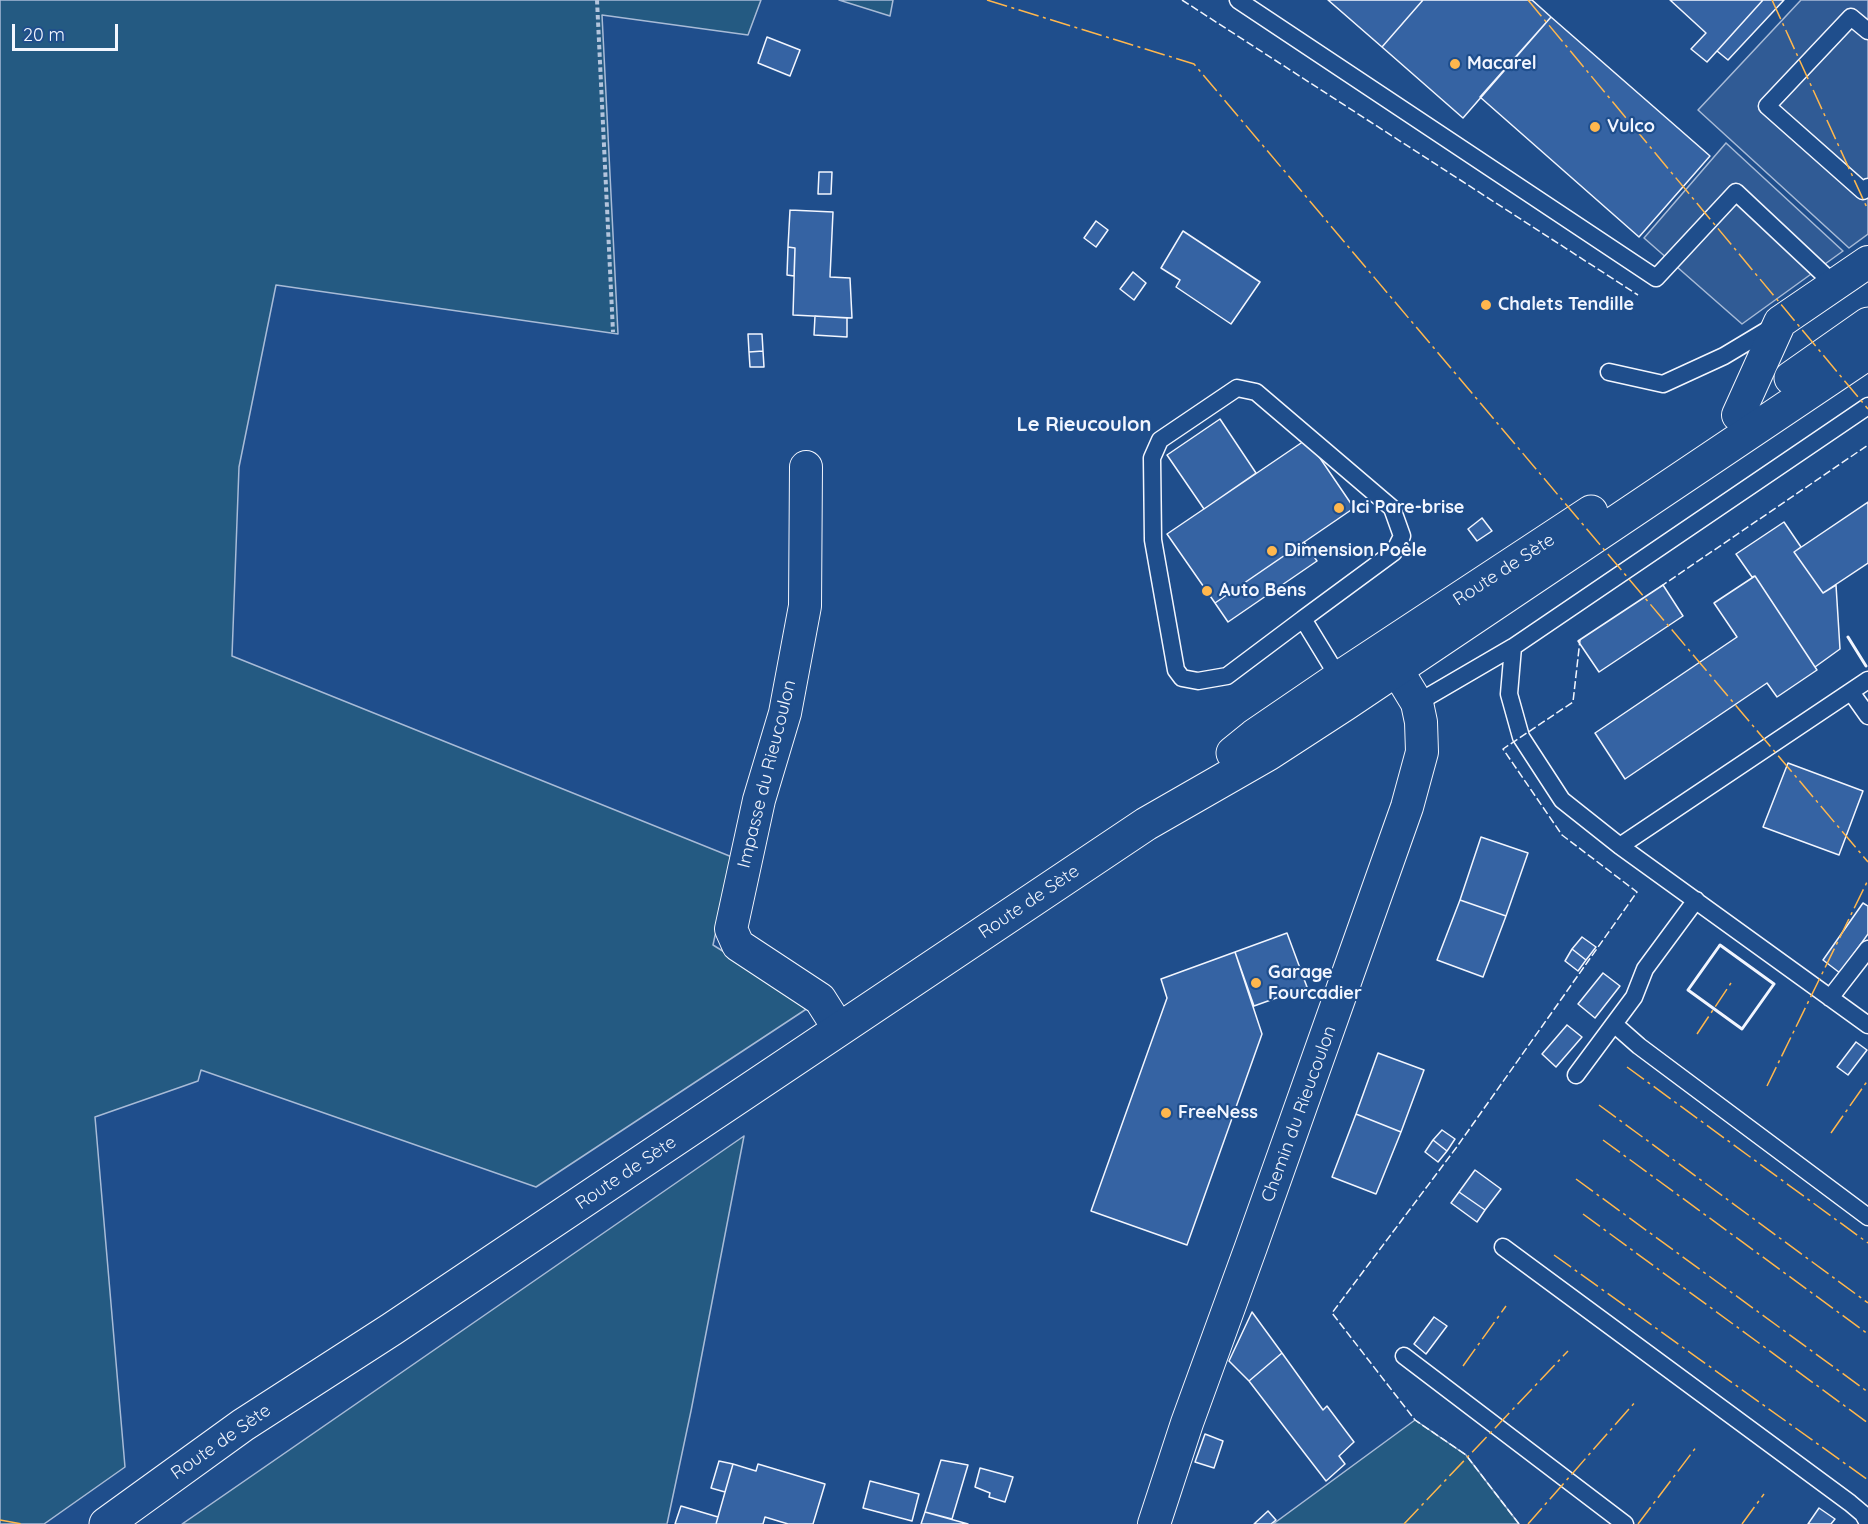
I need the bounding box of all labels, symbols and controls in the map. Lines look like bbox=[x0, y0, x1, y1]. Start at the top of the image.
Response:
scale bar bbox=[15, 12, 122, 50]
text: 20 m bbox=[23, 23, 65, 46]
place label: Macarel bbox=[1467, 53, 1537, 75]
marker: Macarel bbox=[1448, 57, 1462, 71]
place label: Vulco bbox=[1607, 116, 1655, 138]
marker: Vulco bbox=[1588, 120, 1602, 134]
place label: Chalets Tendille bbox=[1498, 294, 1634, 316]
marker: Chalets Tendille bbox=[1479, 298, 1493, 312]
district label: Le Rieucoulon bbox=[1017, 413, 1151, 437]
place label: Ici Pare-brise bbox=[1351, 497, 1464, 519]
marker: Ici Pare-brise bbox=[1332, 501, 1346, 515]
street label: Route de Sète bbox=[1449, 529, 1559, 611]
place label: Dimension Poêle bbox=[1284, 540, 1427, 562]
marker: Dimension Poêle bbox=[1265, 544, 1279, 558]
place label: Auto Bens bbox=[1219, 580, 1306, 602]
marker: Auto Bens bbox=[1200, 584, 1214, 598]
street label: Impasse du Rieucoulon bbox=[733, 678, 801, 870]
street label: Route de Sète bbox=[975, 860, 1083, 944]
place label: Garage Fourcadier bbox=[1268, 962, 1362, 1004]
marker: Garage Fourcadier bbox=[1249, 976, 1263, 990]
street label: Chemin du Rieucoulon bbox=[1257, 1023, 1341, 1205]
place label: FreeNess bbox=[1178, 1102, 1258, 1124]
marker: FreeNess bbox=[1159, 1106, 1173, 1120]
street label: Route de Sète bbox=[572, 1131, 680, 1215]
street label: Route de Sète bbox=[167, 1400, 275, 1484]

